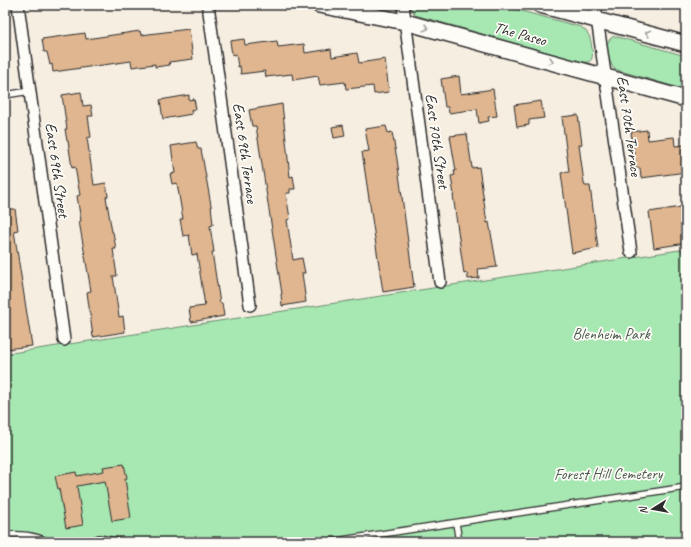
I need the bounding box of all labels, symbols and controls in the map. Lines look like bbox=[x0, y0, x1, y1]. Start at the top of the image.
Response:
street label: The Paseo bbox=[492, 17, 550, 51]
one-way arrow bbox=[423, 23, 429, 31]
one-way arrow bbox=[645, 30, 652, 38]
one-way arrow bbox=[548, 57, 555, 65]
street label: East 70th Terrace bbox=[612, 75, 646, 179]
street label: East 70th Street bbox=[420, 92, 454, 191]
street label: East 69th Terrace bbox=[228, 102, 262, 206]
street label: East 69th Street bbox=[40, 121, 74, 220]
park label: Blenheim Park bbox=[572, 324, 651, 344]
park label: Forest Hill Cemetery bbox=[554, 464, 664, 484]
north arrow bbox=[633, 489, 673, 529]
text: N bbox=[635, 504, 651, 516]

